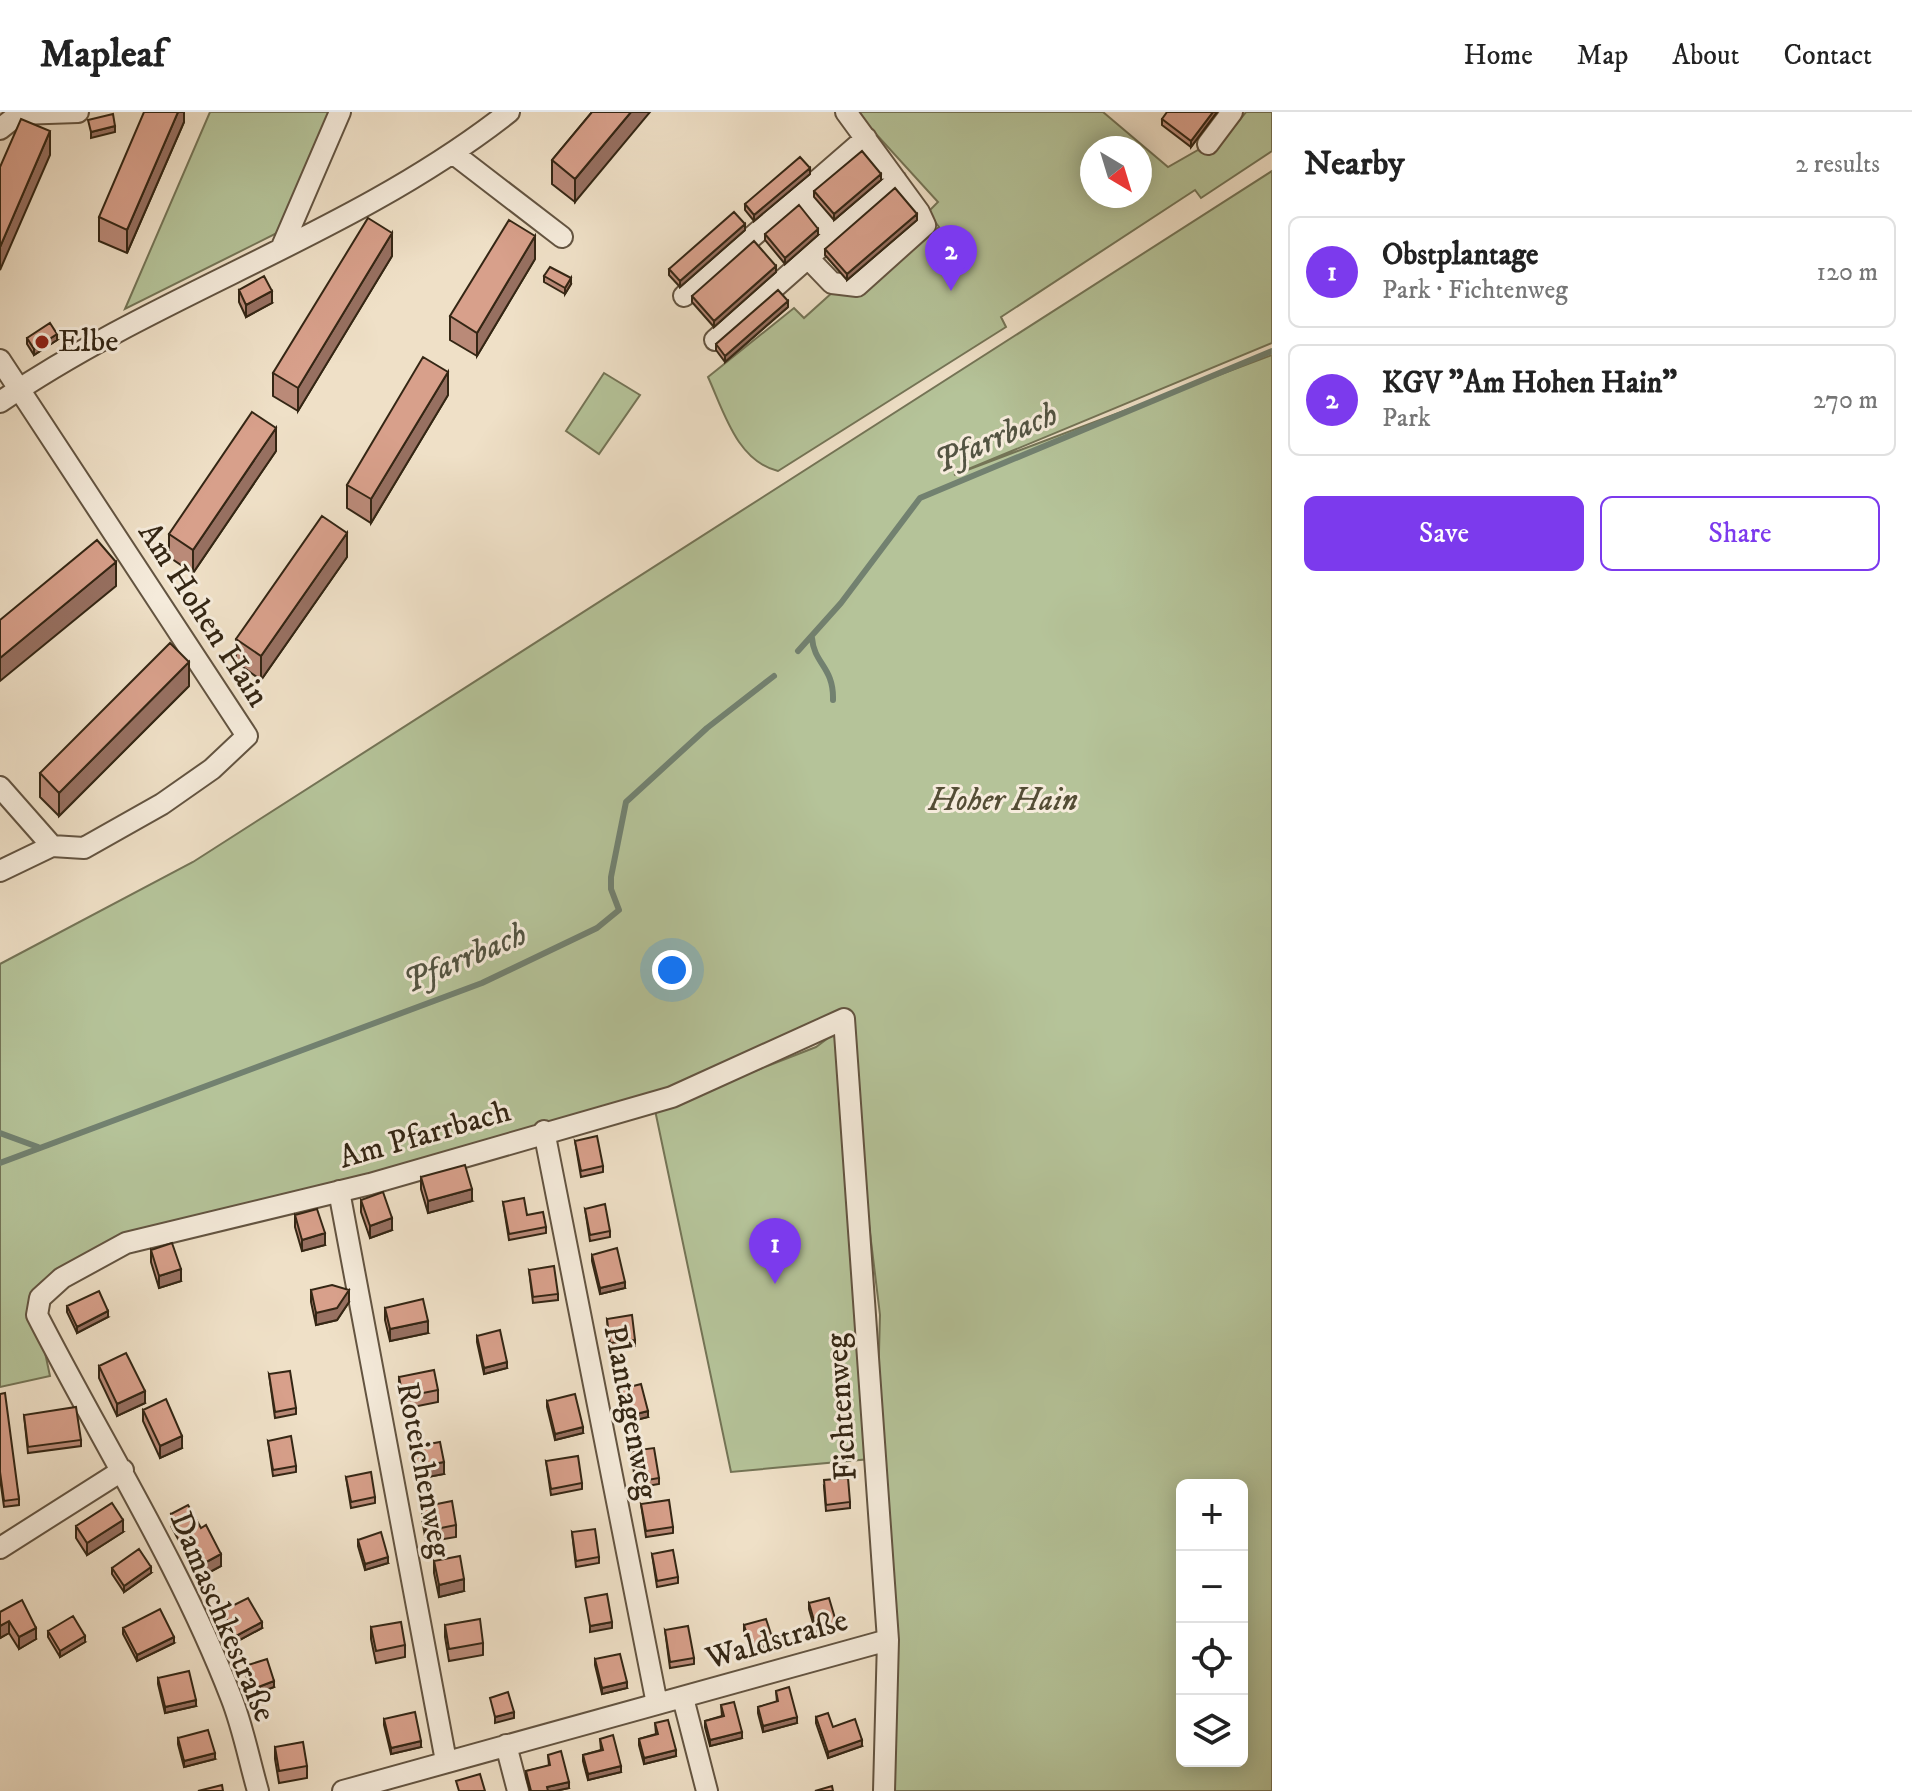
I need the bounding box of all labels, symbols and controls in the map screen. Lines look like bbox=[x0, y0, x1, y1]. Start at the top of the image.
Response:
text: Mapleaf bbox=[40, 31, 165, 79]
text: Home bbox=[1464, 38, 1533, 73]
text: Map bbox=[1577, 38, 1628, 73]
text: About bbox=[1672, 38, 1739, 73]
text: Contact bbox=[1783, 38, 1872, 73]
north arrow bbox=[1080, 136, 1152, 208]
text: Nearby bbox=[1304, 143, 1405, 185]
text: 2 results bbox=[1795, 148, 1880, 181]
pin: 2 bbox=[925, 225, 977, 291]
text: Obstplantage bbox=[1382, 237, 1539, 274]
text: 1 bbox=[1327, 256, 1337, 289]
text: 120 m bbox=[1817, 256, 1878, 289]
text: Park · Fichtenweg bbox=[1382, 274, 1568, 307]
place label: Elbe bbox=[58, 322, 119, 362]
marker: Elbe bbox=[33, 333, 51, 351]
text: KGV "Am Hohen Hain" bbox=[1382, 365, 1677, 402]
text: 2 bbox=[1326, 384, 1338, 417]
text: 270 m bbox=[1813, 384, 1878, 417]
water label: Pfarrbach bbox=[928, 393, 1064, 483]
text: Park bbox=[1382, 402, 1431, 435]
button: Save bbox=[1304, 496, 1584, 571]
button: Share bbox=[1600, 496, 1880, 571]
street label: Am Hohen Hain bbox=[128, 515, 278, 715]
park label: Hoher Hain bbox=[927, 781, 1078, 821]
water label: Pfarrbach bbox=[397, 913, 533, 1003]
your location bbox=[652, 950, 692, 990]
street label: Am Pfarrbach bbox=[335, 1091, 516, 1179]
pin: 1 bbox=[749, 1218, 801, 1284]
street label: Plantagenweg bbox=[594, 1321, 667, 1503]
street label: Fichtenweg bbox=[817, 1332, 867, 1482]
street label: Roteichenweg bbox=[386, 1379, 460, 1562]
map controls bbox=[1176, 1479, 1248, 1767]
button: + bbox=[1176, 1479, 1248, 1551]
street label: Damaschkestraße bbox=[160, 1506, 284, 1728]
button: − bbox=[1176, 1551, 1248, 1623]
street label: Waldstraße bbox=[701, 1601, 852, 1680]
button: locate bbox=[1176, 1623, 1248, 1695]
button: layers bbox=[1176, 1695, 1248, 1767]

